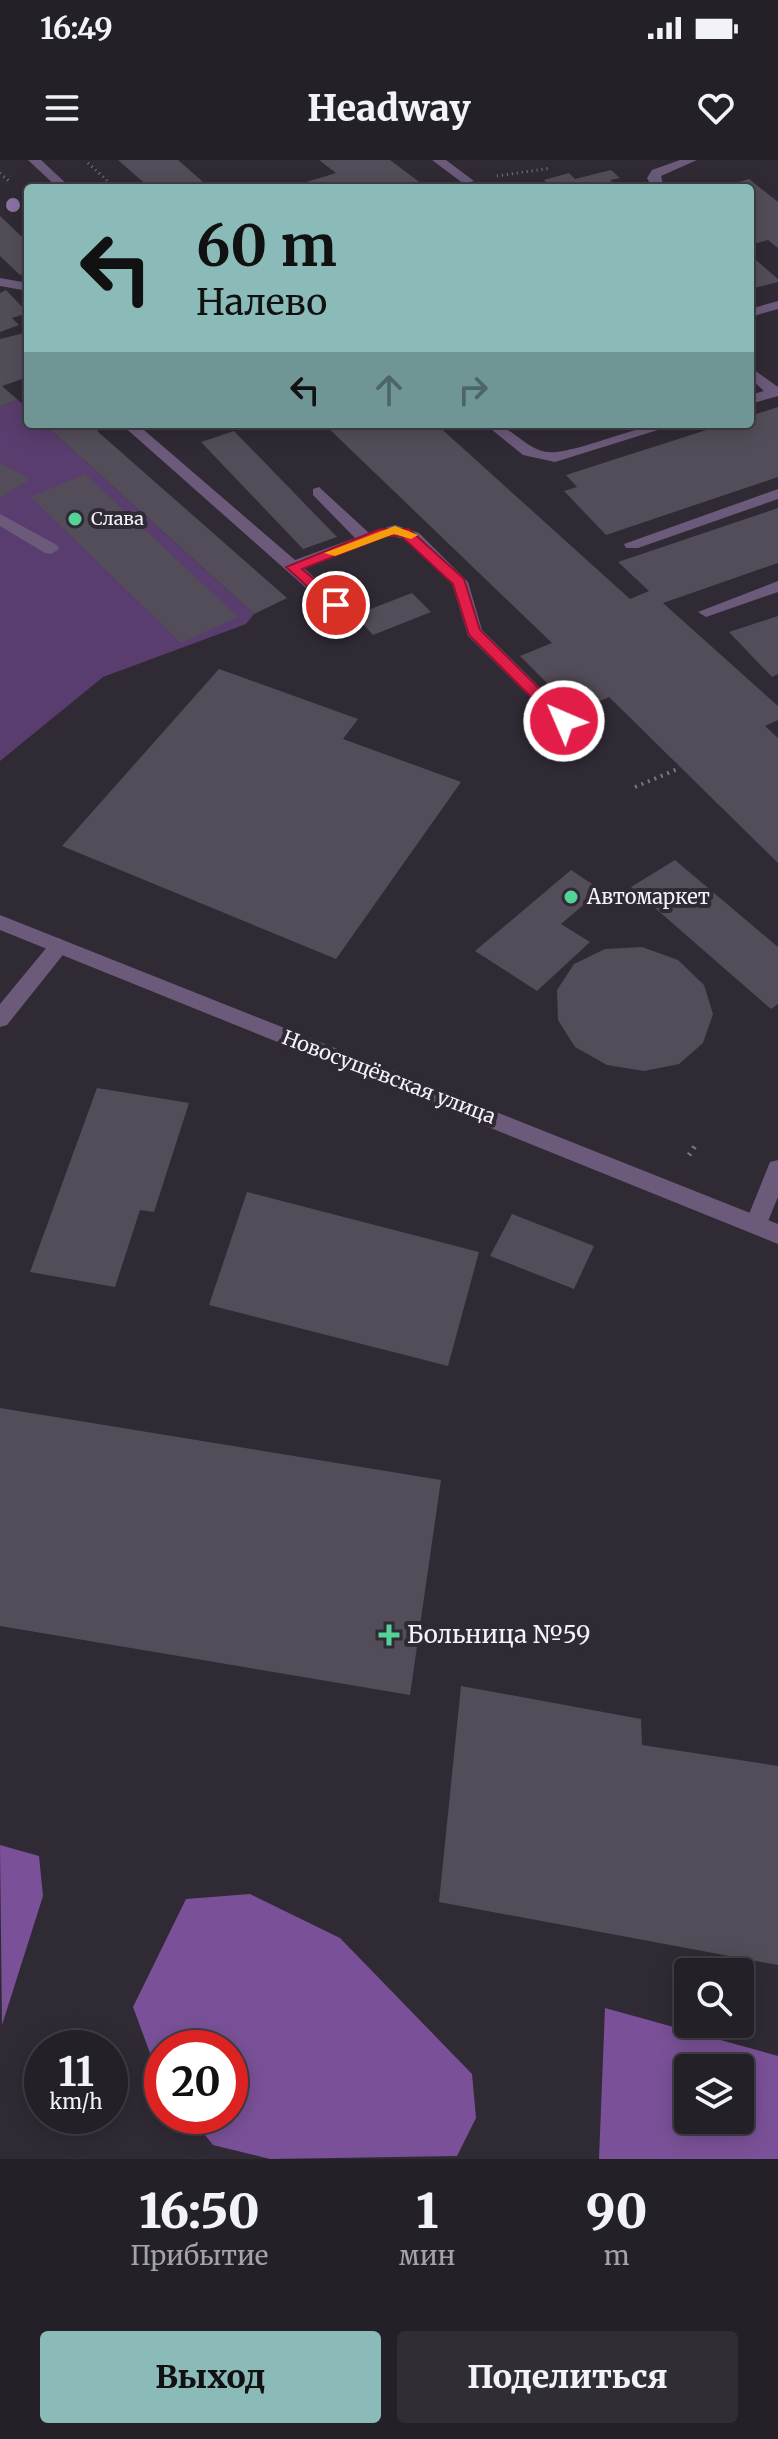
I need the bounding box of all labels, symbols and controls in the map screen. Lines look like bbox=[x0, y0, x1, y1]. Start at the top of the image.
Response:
text: 16:49 bbox=[40, 9, 113, 47]
icon: menu bbox=[40, 86, 84, 130]
text: Headway bbox=[307, 86, 471, 131]
icon: heart bbox=[694, 86, 738, 130]
text: 60 m bbox=[196, 211, 337, 281]
icon: left bbox=[64, 216, 168, 320]
text: Налево bbox=[196, 280, 327, 325]
icon: left bbox=[283, 368, 327, 412]
icon: ahead bbox=[367, 368, 411, 412]
icon: right bbox=[451, 368, 495, 412]
place label: Слава bbox=[91, 507, 144, 530]
marker: Слава bbox=[66, 510, 84, 528]
pin bbox=[302, 571, 370, 639]
icon: arrive bbox=[314, 583, 358, 627]
position arrow bbox=[522, 679, 606, 763]
place label: Автомаркет bbox=[586, 884, 710, 909]
marker: Автомаркет bbox=[562, 888, 580, 906]
street label: Новосущёвская улица bbox=[279, 1024, 500, 1129]
place label: Больница №59 bbox=[407, 1619, 591, 1650]
marker: Больница №59 bbox=[378, 1624, 400, 1646]
map controls bbox=[674, 1958, 754, 2134]
button: search bbox=[674, 1958, 754, 2038]
speed limit sign: 20 bbox=[144, 2030, 248, 2134]
text: 11 bbox=[58, 2047, 94, 2097]
button: layers bbox=[674, 2054, 754, 2134]
text: km/h bbox=[50, 2089, 102, 2114]
text: 16:50 bbox=[139, 2181, 260, 2241]
text: 1 bbox=[416, 2181, 438, 2241]
text: 90 bbox=[586, 2181, 648, 2241]
text: Прибытие bbox=[130, 2239, 268, 2272]
text: мин bbox=[399, 2239, 456, 2272]
text: m bbox=[604, 2239, 630, 2272]
button: Выход bbox=[40, 2331, 381, 2423]
button: Поделиться bbox=[397, 2331, 738, 2423]

